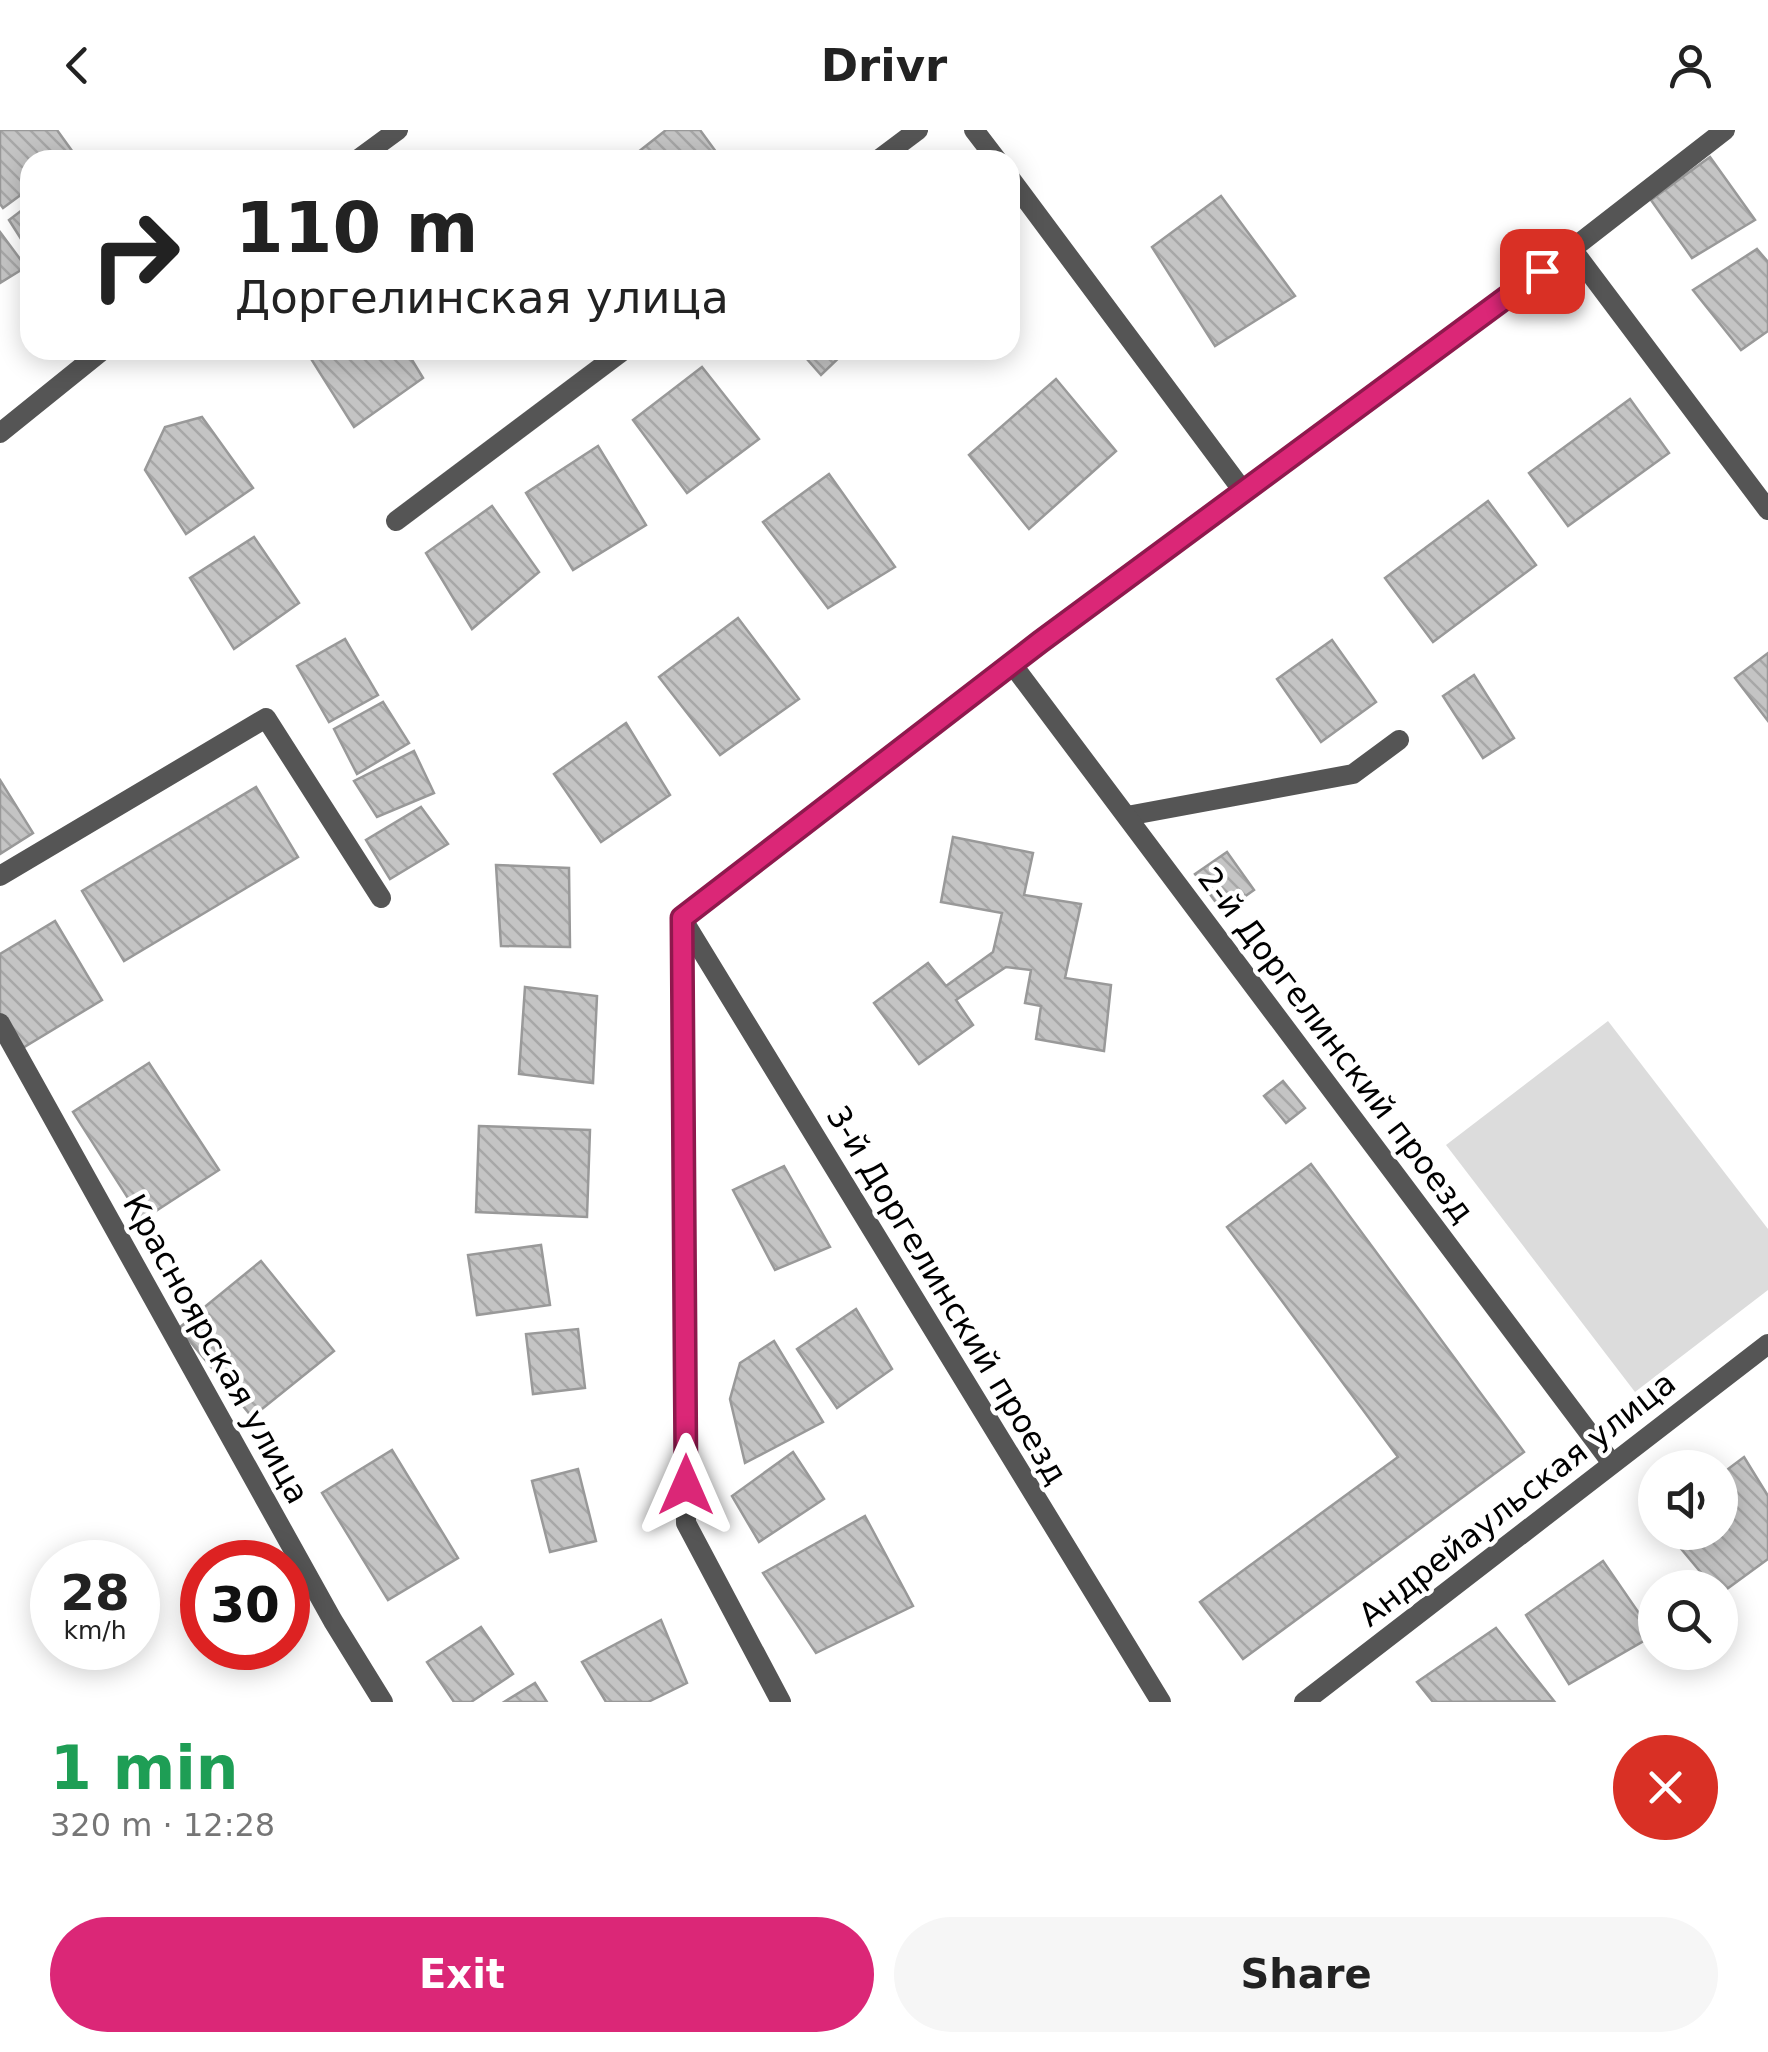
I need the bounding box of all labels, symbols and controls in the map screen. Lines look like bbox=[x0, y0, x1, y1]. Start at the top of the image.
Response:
icon: back bbox=[50, 38, 105, 93]
icon: person bbox=[1663, 38, 1718, 93]
text: Drivr bbox=[821, 39, 947, 92]
text: 110 m bbox=[235, 187, 478, 269]
icon: right bbox=[70, 190, 200, 320]
pin bbox=[1500, 229, 1585, 314]
icon: arrive bbox=[1515, 244, 1570, 299]
text: Доргелинская улица bbox=[235, 271, 729, 324]
street label: 2-й Доргелинский проезд bbox=[1190, 860, 1482, 1230]
street label: 3-й Доргелинский проезд bbox=[819, 1099, 1075, 1491]
street label: Красноярская улица bbox=[115, 1188, 317, 1510]
street label: Андрейаульская улица bbox=[1351, 1364, 1683, 1634]
position arrow bbox=[634, 1433, 738, 1537]
map controls bbox=[1638, 1450, 1738, 1670]
button: sound bbox=[1638, 1450, 1738, 1550]
speed limit sign: 30 bbox=[180, 1540, 310, 1670]
text: 28 bbox=[60, 1564, 130, 1622]
button: search bbox=[1638, 1570, 1738, 1670]
text: km/h bbox=[63, 1616, 127, 1645]
text: 1 min bbox=[50, 1733, 238, 1803]
button: close bbox=[1613, 1735, 1718, 1840]
text: 320 m · 12:28 bbox=[50, 1806, 275, 1844]
button: Exit bbox=[50, 1917, 874, 2032]
button: Share bbox=[894, 1917, 1718, 2032]

